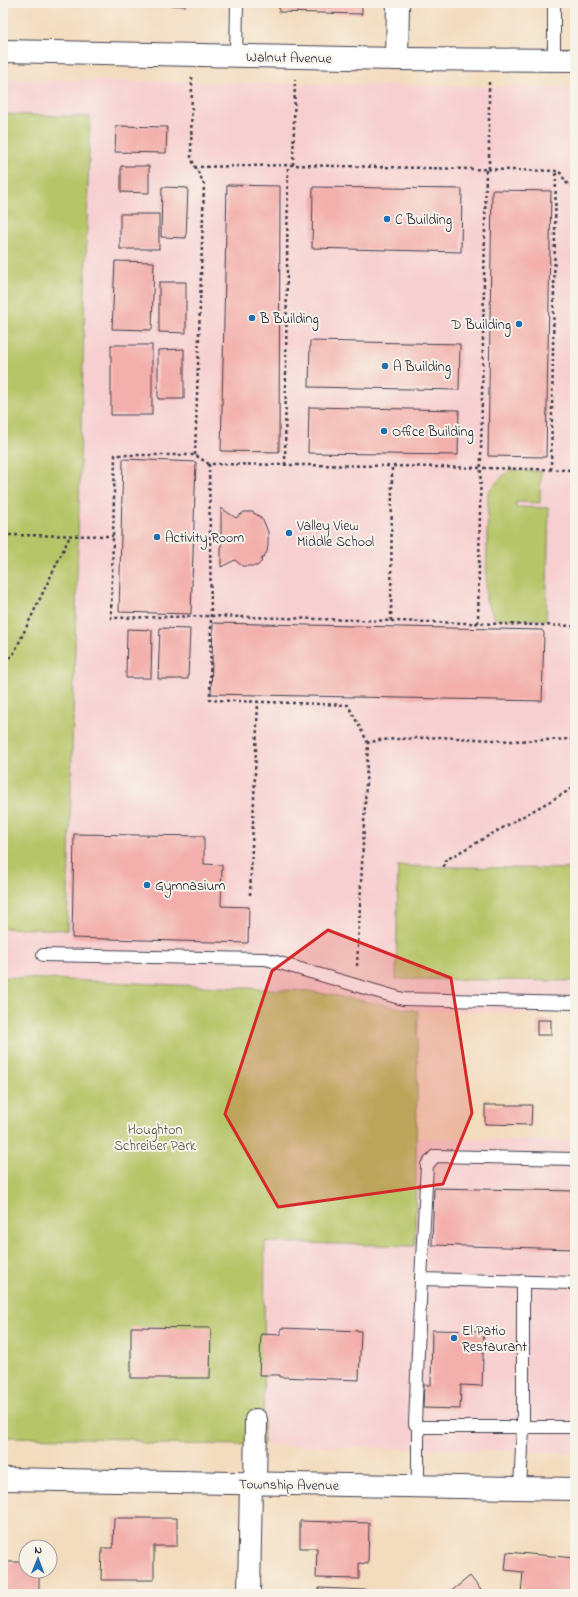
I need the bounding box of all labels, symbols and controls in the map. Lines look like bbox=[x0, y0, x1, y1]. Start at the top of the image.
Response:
street label: Walnut Avenue bbox=[246, 47, 333, 70]
place label: C Building bbox=[395, 210, 452, 232]
marker: C Building bbox=[382, 214, 392, 224]
place label: B Building bbox=[259, 309, 319, 331]
marker: B Building bbox=[247, 313, 257, 323]
place label: D Building bbox=[450, 315, 511, 337]
marker: D Building bbox=[514, 319, 524, 329]
place label: A Building bbox=[393, 357, 451, 379]
marker: A Building bbox=[380, 361, 390, 371]
place label: Office Building bbox=[392, 422, 474, 444]
marker: Office Building bbox=[379, 426, 389, 436]
place label: Valley View Middle School bbox=[296, 516, 374, 553]
place label: Activity Room bbox=[165, 528, 244, 550]
marker: Valley View Middle School bbox=[284, 528, 294, 538]
marker: Activity Room bbox=[152, 532, 162, 542]
place label: Gymnasium bbox=[155, 876, 225, 898]
marker: Gymnasium bbox=[142, 880, 152, 890]
park label: Houghton Schreiber Park bbox=[114, 1120, 197, 1157]
place label: El Patio Restaurant bbox=[462, 1321, 527, 1358]
marker: El Patio Restaurant bbox=[449, 1333, 459, 1343]
street label: Township Avenue bbox=[239, 1474, 340, 1497]
north arrow bbox=[18, 1539, 58, 1579]
text: N bbox=[34, 1542, 42, 1558]

